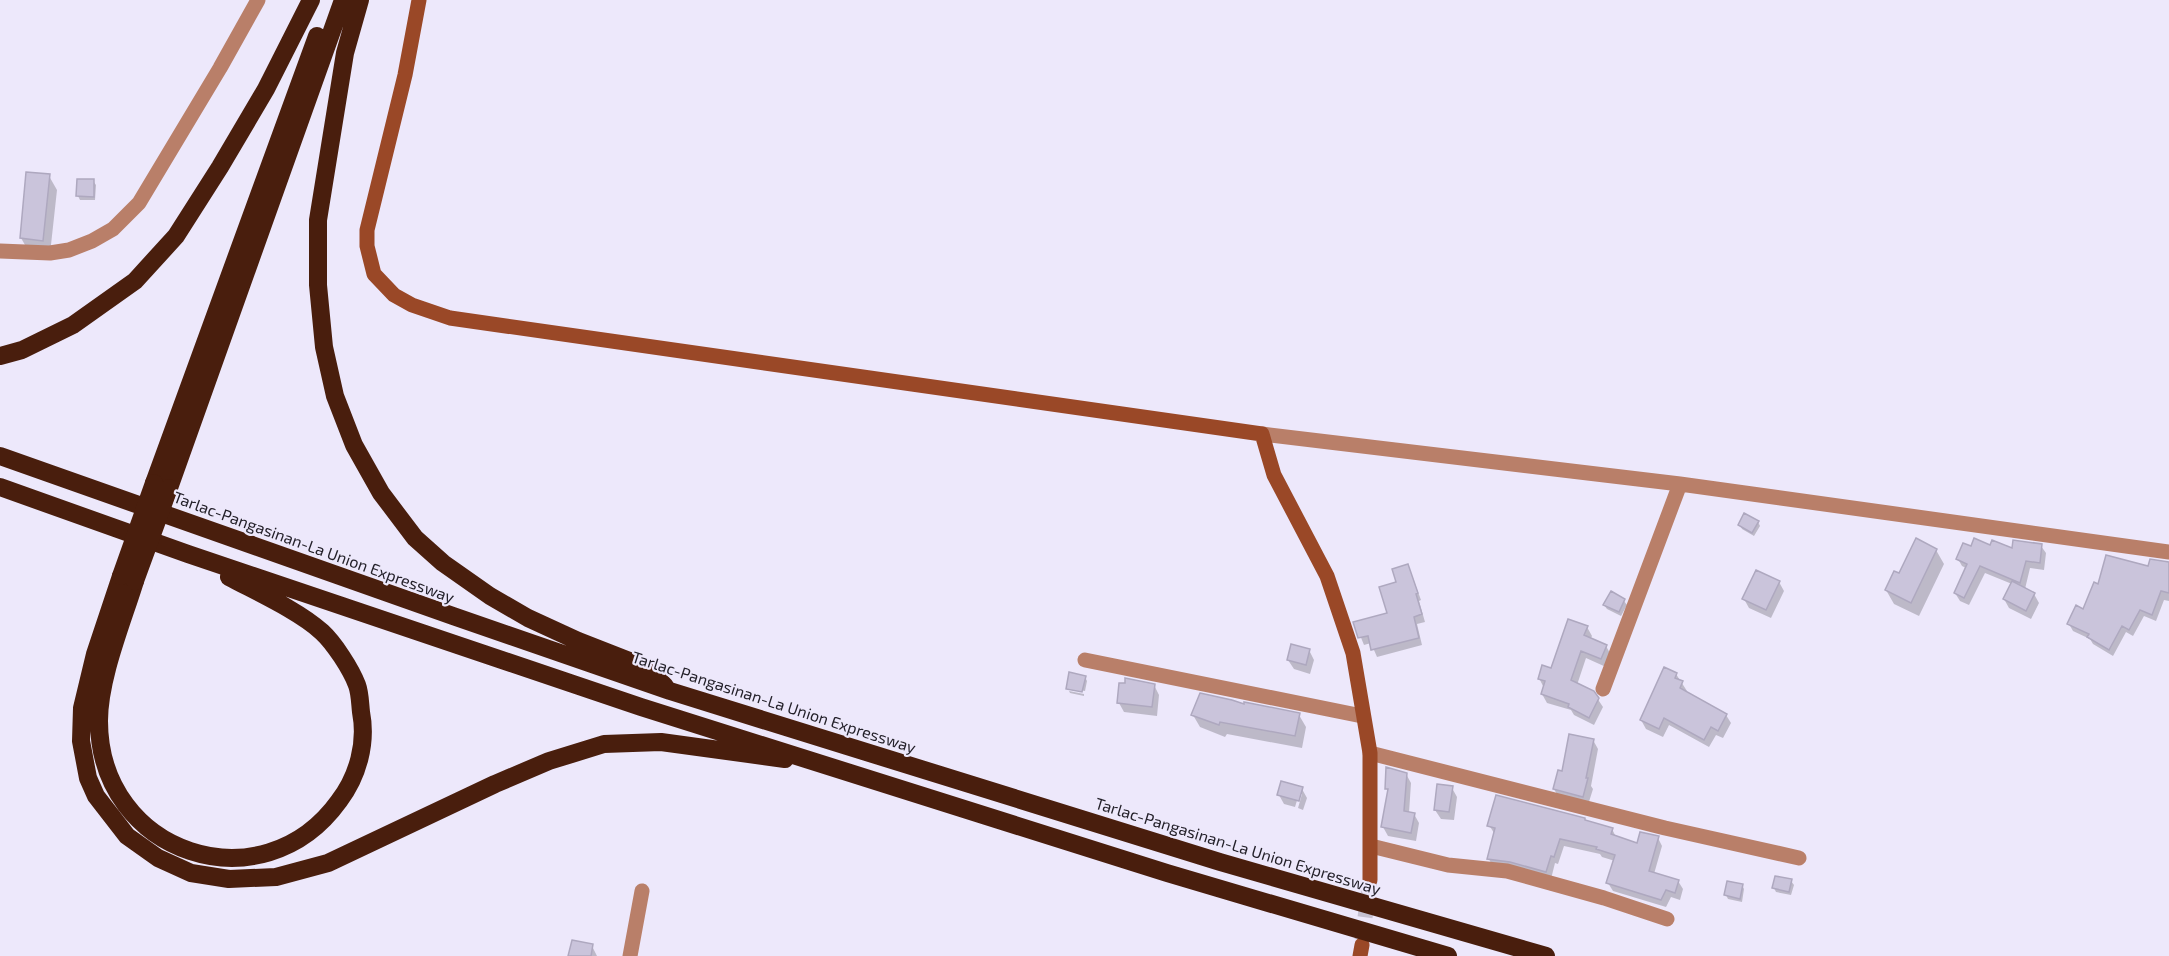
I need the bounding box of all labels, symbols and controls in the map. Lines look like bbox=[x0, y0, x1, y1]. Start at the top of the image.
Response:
street label: Tarlac-Pangasinan-La Union Expressway bbox=[171, 487, 458, 607]
street label: Tarlac-Pangasinan-La Union Expressway bbox=[630, 647, 919, 757]
street label: Tarlac-Pangasinan-La Union Expressway bbox=[1093, 793, 1384, 898]

